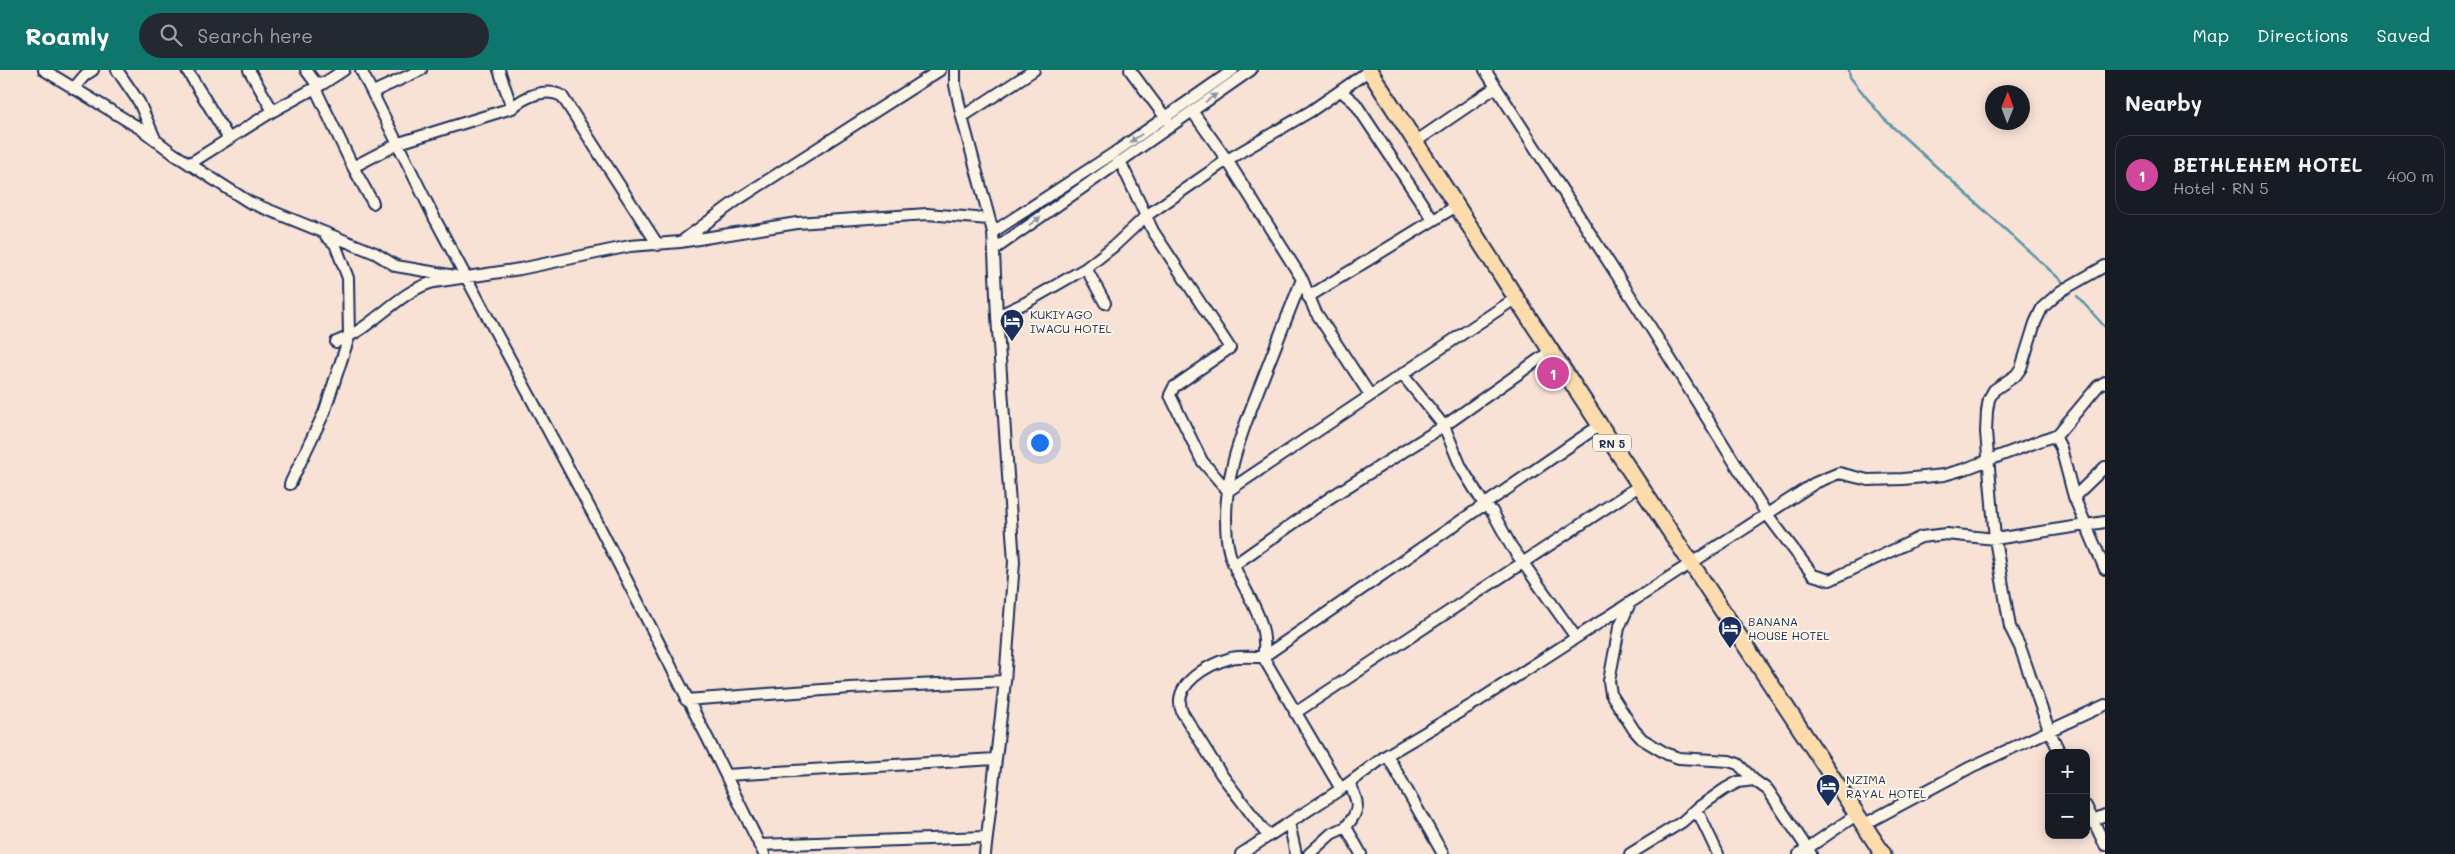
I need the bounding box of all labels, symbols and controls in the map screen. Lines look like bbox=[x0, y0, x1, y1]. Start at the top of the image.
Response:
search box bbox=[139, 13, 489, 58]
text: Roamly bbox=[25, 20, 109, 51]
icon: search bbox=[157, 21, 185, 49]
text: Search here bbox=[197, 23, 313, 48]
text: Map bbox=[2192, 23, 2229, 47]
text: Directions bbox=[2257, 23, 2349, 47]
text: Saved bbox=[2377, 23, 2430, 47]
north arrow bbox=[1985, 85, 2030, 130]
text: Nearby bbox=[2125, 89, 2202, 116]
one-way arrow bbox=[1204, 93, 1218, 103]
one-way arrow bbox=[1129, 133, 1143, 143]
text: BETHLEHEM HOTEL bbox=[2173, 152, 2362, 177]
text: 1 bbox=[2138, 165, 2146, 186]
text: 400 m bbox=[2387, 165, 2434, 186]
text: Hotel · RN 5 bbox=[2173, 177, 2269, 198]
one-way arrow bbox=[1028, 216, 1042, 226]
place label: KUKIYAGO IWACU HOTEL bbox=[1030, 306, 1112, 336]
hotel icon: KUKIYAGO IWACU HOTEL bbox=[999, 308, 1025, 342]
pin: 1 bbox=[1537, 354, 1569, 392]
your location bbox=[1027, 430, 1053, 456]
road number: RN 5 bbox=[1593, 434, 1631, 452]
place label: BANANA HOUSE HOTEL bbox=[1748, 613, 1830, 643]
hotel icon: BANANA HOUSE HOTEL bbox=[1717, 615, 1743, 649]
map controls bbox=[2045, 749, 2090, 839]
button: + bbox=[2045, 749, 2090, 794]
place label: NZIMA RAYAL HOTEL bbox=[1846, 771, 1927, 801]
hotel icon: NZIMA RAYAL HOTEL bbox=[1815, 773, 1841, 807]
button: − bbox=[2045, 794, 2090, 839]

